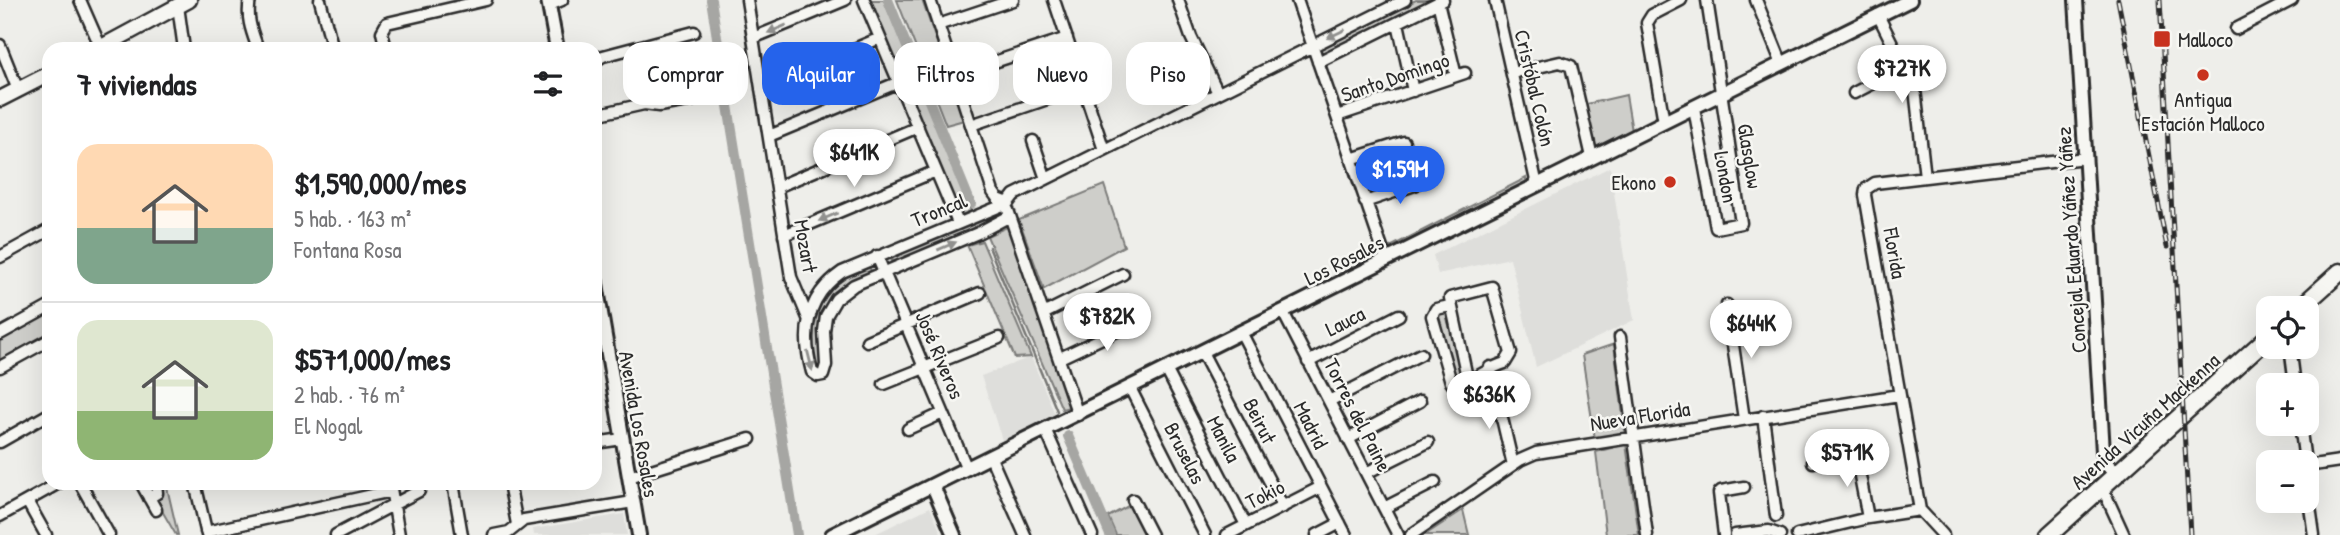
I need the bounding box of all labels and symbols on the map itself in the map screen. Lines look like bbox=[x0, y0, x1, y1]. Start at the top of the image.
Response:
one-way arrow bbox=[766, 23, 787, 34]
place label: Malloco bbox=[2178, 25, 2233, 54]
street label: Cristóbal Colón bbox=[1507, 27, 1563, 149]
one-way arrow bbox=[1326, 28, 1346, 39]
marker: Malloco bbox=[2152, 29, 2172, 49]
street label: Santo Domingo bbox=[1337, 45, 1453, 109]
pin: $727K bbox=[1853, 46, 1951, 105]
marker: Antigua Estación Malloco bbox=[2195, 67, 2211, 83]
place label: Antigua Estación Malloco bbox=[2141, 85, 2265, 138]
street label: Glasglow bbox=[1731, 122, 1769, 191]
street label: Concejal Eduardo Yáñez Yáñez bbox=[2049, 126, 2093, 354]
pin: $641K bbox=[805, 130, 903, 189]
pin: $1.59M bbox=[1343, 146, 1457, 206]
street label: London bbox=[1707, 149, 1745, 205]
place label: Ekono bbox=[1612, 168, 1656, 197]
marker: Ekono bbox=[1662, 174, 1678, 190]
street label: Troncal bbox=[907, 186, 972, 234]
one-way arrow bbox=[817, 211, 838, 222]
street label: Mozart bbox=[787, 217, 825, 276]
street label: Florida bbox=[1876, 224, 1914, 281]
street label: Los Rosales bbox=[1299, 228, 1389, 292]
one-way arrow bbox=[936, 240, 957, 251]
pin: $782K bbox=[1058, 294, 1156, 353]
street label: Lauca bbox=[1320, 299, 1370, 343]
pin: $644K bbox=[1702, 300, 1800, 360]
street label: José Riveros bbox=[908, 306, 972, 404]
street label: Avenida Vicuña Mackenna bbox=[2064, 346, 2226, 496]
street label: Avenida Los Rosales bbox=[612, 349, 666, 499]
one-way arrow bbox=[805, 351, 816, 373]
street label: Torres del Paine bbox=[1317, 353, 1399, 477]
pin: $636K bbox=[1440, 372, 1538, 431]
street label: Beirut bbox=[1236, 393, 1284, 449]
street label: Nueva Florida bbox=[1588, 394, 1692, 438]
street label: Madrid bbox=[1287, 396, 1335, 454]
street label: Manila bbox=[1200, 411, 1248, 467]
street label: Bruselas bbox=[1157, 417, 1213, 489]
pin: $571K bbox=[1798, 430, 1896, 489]
street label: Tokio bbox=[1241, 472, 1289, 516]

